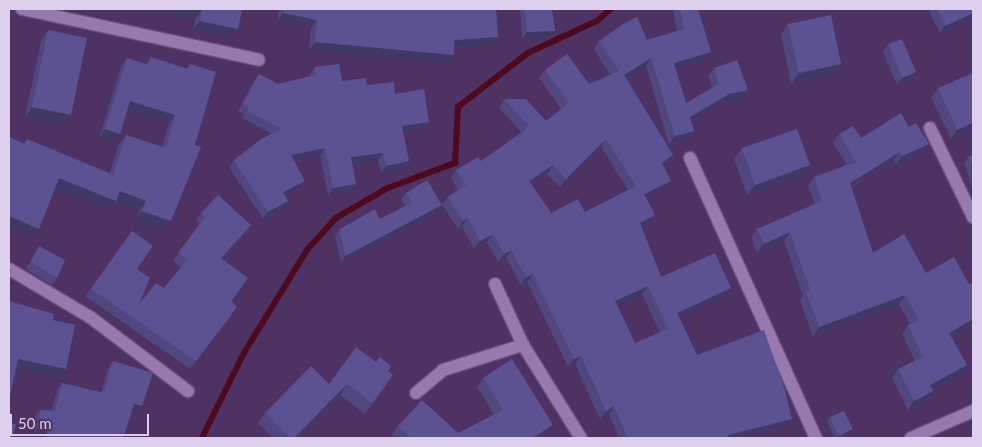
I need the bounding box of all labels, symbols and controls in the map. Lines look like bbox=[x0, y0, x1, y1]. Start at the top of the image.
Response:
scale bar bbox=[12, 404, 151, 436]
text: 50 m bbox=[18, 414, 52, 432]

